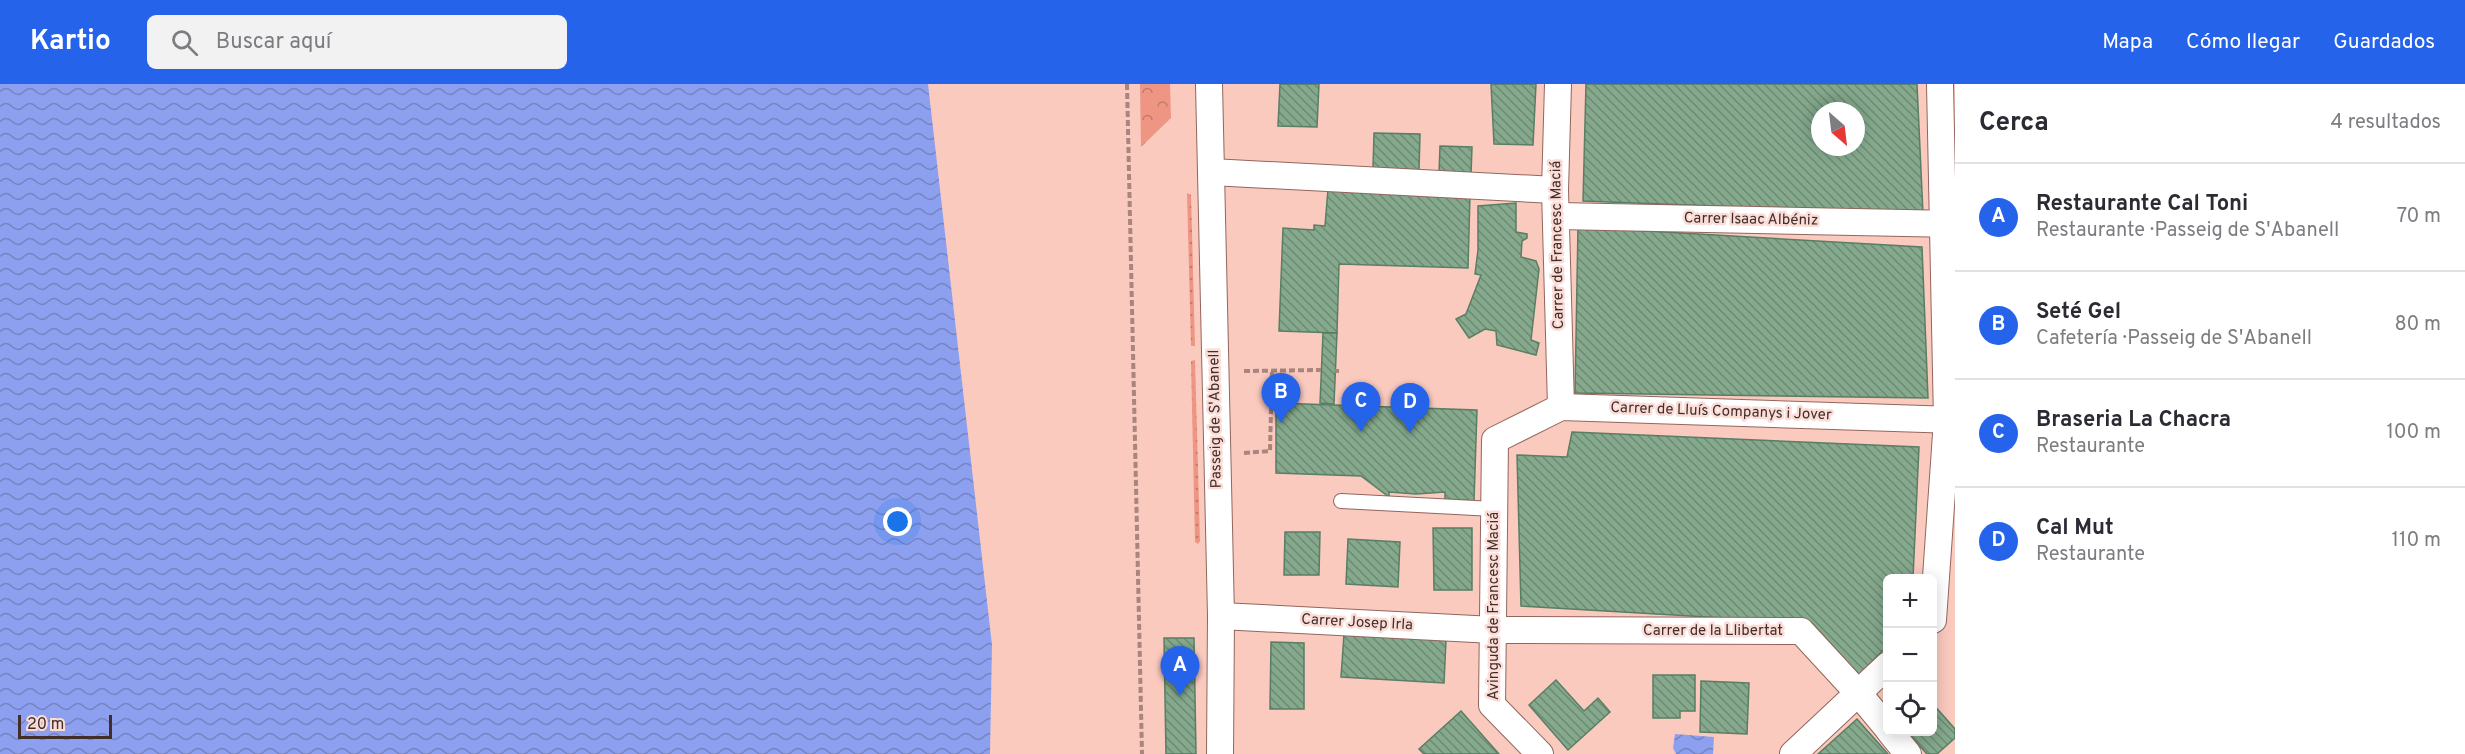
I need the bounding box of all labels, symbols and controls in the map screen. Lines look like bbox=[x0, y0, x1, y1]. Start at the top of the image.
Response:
search box bbox=[147, 15, 567, 69]
text: Kartio bbox=[30, 24, 111, 60]
icon: search bbox=[168, 26, 201, 59]
text: Buscar aquí bbox=[216, 29, 331, 56]
text: Mapa bbox=[2102, 29, 2153, 56]
text: Cómo llegar bbox=[2186, 29, 2300, 56]
text: Guardados bbox=[2333, 29, 2435, 56]
north arrow bbox=[1811, 102, 1865, 156]
text: Cerca bbox=[1979, 107, 2049, 140]
text: 4 resultados bbox=[2331, 110, 2441, 136]
street label: Carrer de Francesc Maciá bbox=[1547, 160, 1569, 329]
text: Restaurante Cal Toni bbox=[2036, 191, 2248, 218]
text: A bbox=[1991, 204, 2006, 230]
text: 70 m bbox=[2397, 204, 2441, 230]
street label: Carrer Isaac Albéniz bbox=[1684, 209, 1818, 231]
text: Restaurante · Passeig de S'Abanell bbox=[2036, 218, 2339, 244]
text: Seté Gel bbox=[2036, 299, 2121, 326]
text: B bbox=[1992, 312, 2005, 338]
text: 80 m bbox=[2395, 312, 2441, 338]
text: Cafetería · Passeig de S'Abanell bbox=[2036, 326, 2312, 352]
street label: Passeig de S'Abanell bbox=[1205, 350, 1227, 488]
pin: B bbox=[1262, 374, 1300, 423]
pin: C bbox=[1342, 382, 1380, 432]
pin: D bbox=[1390, 384, 1430, 433]
street label: Carrer de Lluís Companys i Jover bbox=[1610, 399, 1832, 425]
text: Braseria La Chacra bbox=[2036, 407, 2231, 434]
text: C bbox=[1992, 420, 2005, 446]
text: 100 m bbox=[2386, 420, 2441, 446]
text: Restaurante bbox=[2036, 434, 2145, 460]
your location bbox=[883, 507, 912, 536]
street label: Avinguda de Francesc Maciá bbox=[1485, 512, 1504, 700]
text: Cal Mut bbox=[2036, 515, 2114, 542]
text: D bbox=[1991, 528, 2006, 554]
text: 110 m bbox=[2392, 528, 2441, 554]
text: Restaurante bbox=[2036, 542, 2145, 568]
map controls bbox=[1883, 574, 1937, 736]
button: + bbox=[1883, 574, 1937, 628]
street label: Carrer Josep Irla bbox=[1301, 611, 1413, 635]
street label: Carrer de la Llibertat bbox=[1643, 622, 1783, 641]
button: − bbox=[1883, 628, 1937, 682]
pin: A bbox=[1160, 646, 1200, 696]
button: locate bbox=[1883, 682, 1937, 736]
scale bar bbox=[18, 712, 112, 740]
text: 20 m bbox=[27, 715, 64, 735]

